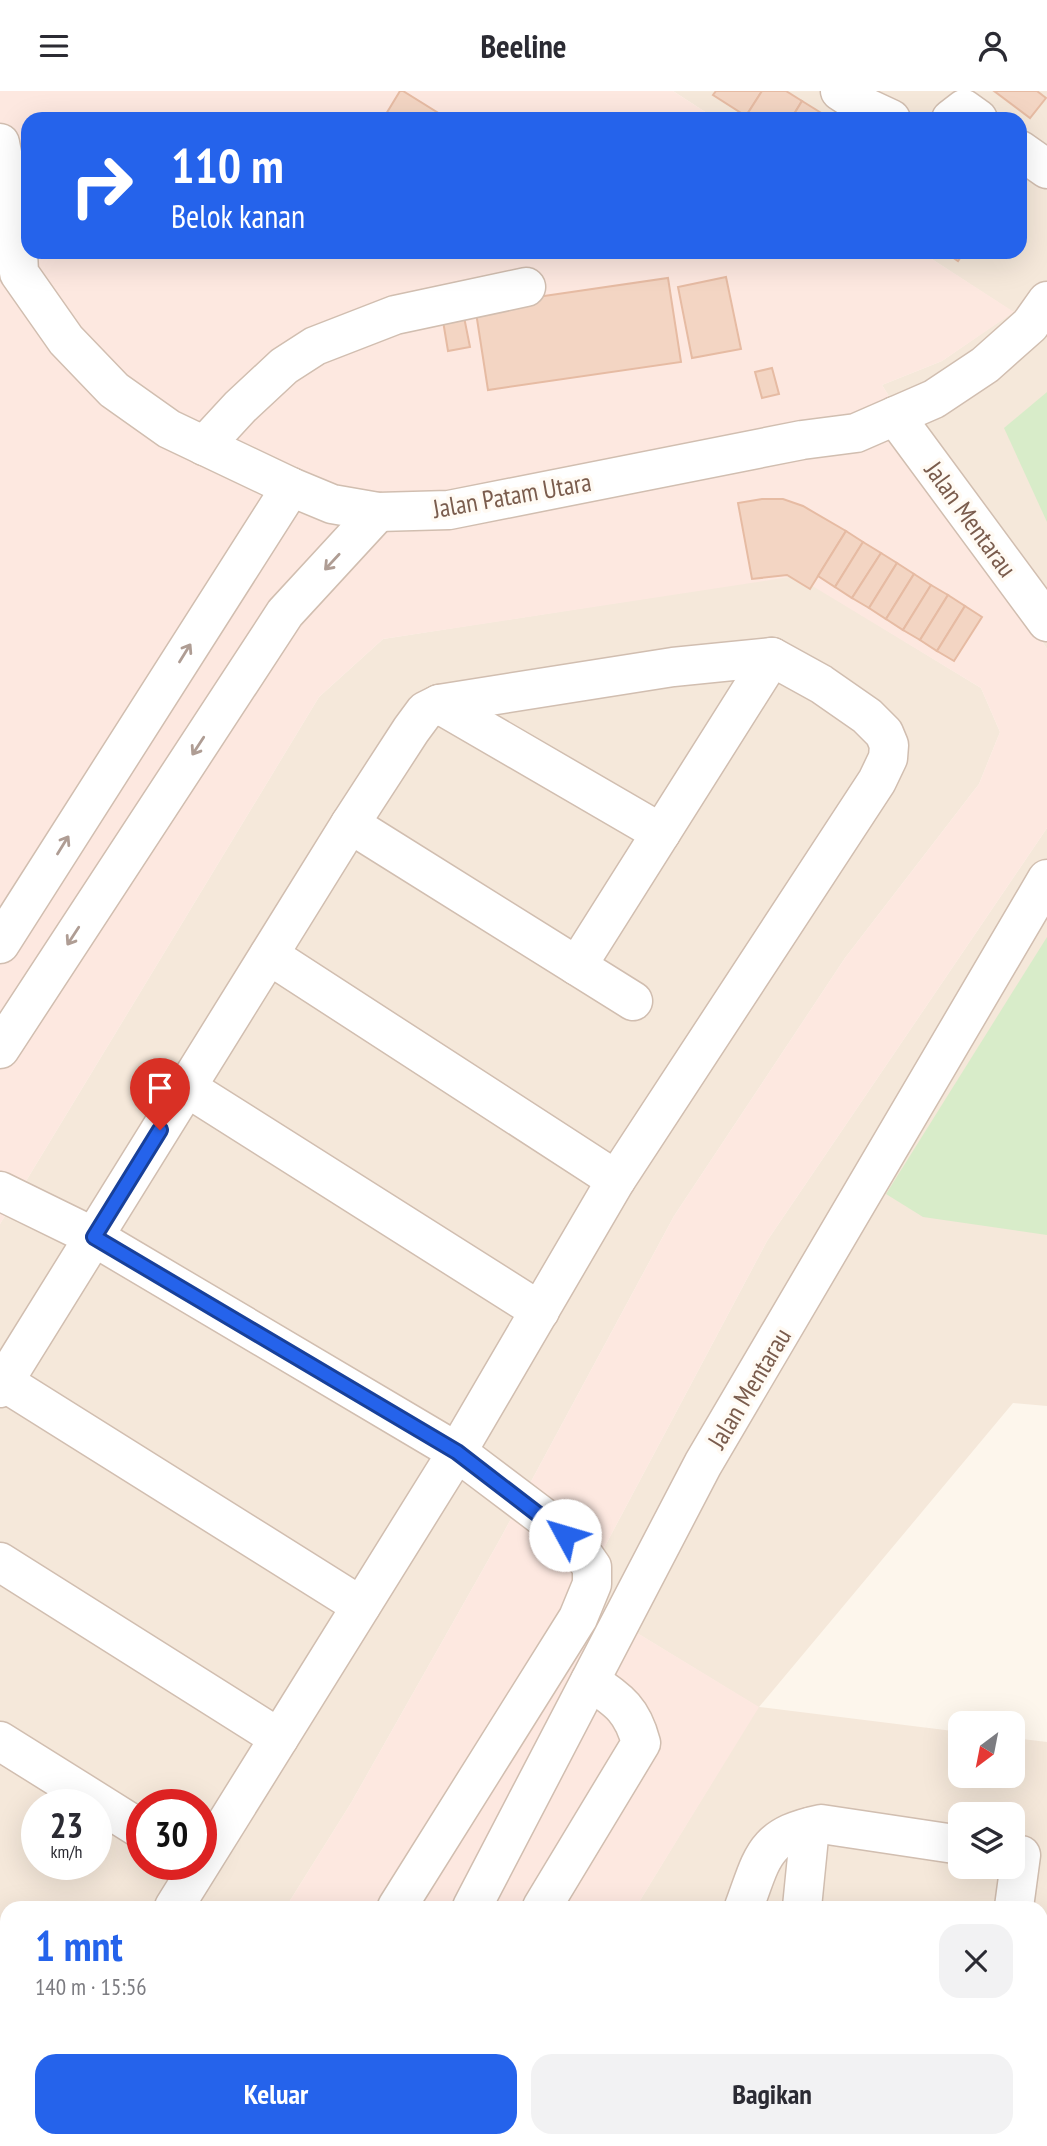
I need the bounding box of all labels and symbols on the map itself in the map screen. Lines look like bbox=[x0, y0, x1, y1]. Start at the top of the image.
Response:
street label: Jalan Mentarau bbox=[917, 454, 1024, 583]
street label: Jalan Patam Utara bbox=[429, 465, 594, 525]
one-way arrow bbox=[323, 553, 340, 570]
one-way arrow bbox=[178, 644, 192, 663]
one-way arrow bbox=[190, 735, 204, 755]
one-way arrow bbox=[56, 836, 70, 855]
one-way arrow bbox=[66, 925, 80, 945]
pin bbox=[130, 1058, 190, 1130]
street label: Jalan Mentarau bbox=[700, 1322, 798, 1455]
position arrow bbox=[528, 1498, 602, 1572]
north arrow bbox=[948, 1711, 1026, 1789]
speed limit sign: 30 bbox=[126, 1789, 217, 1880]

